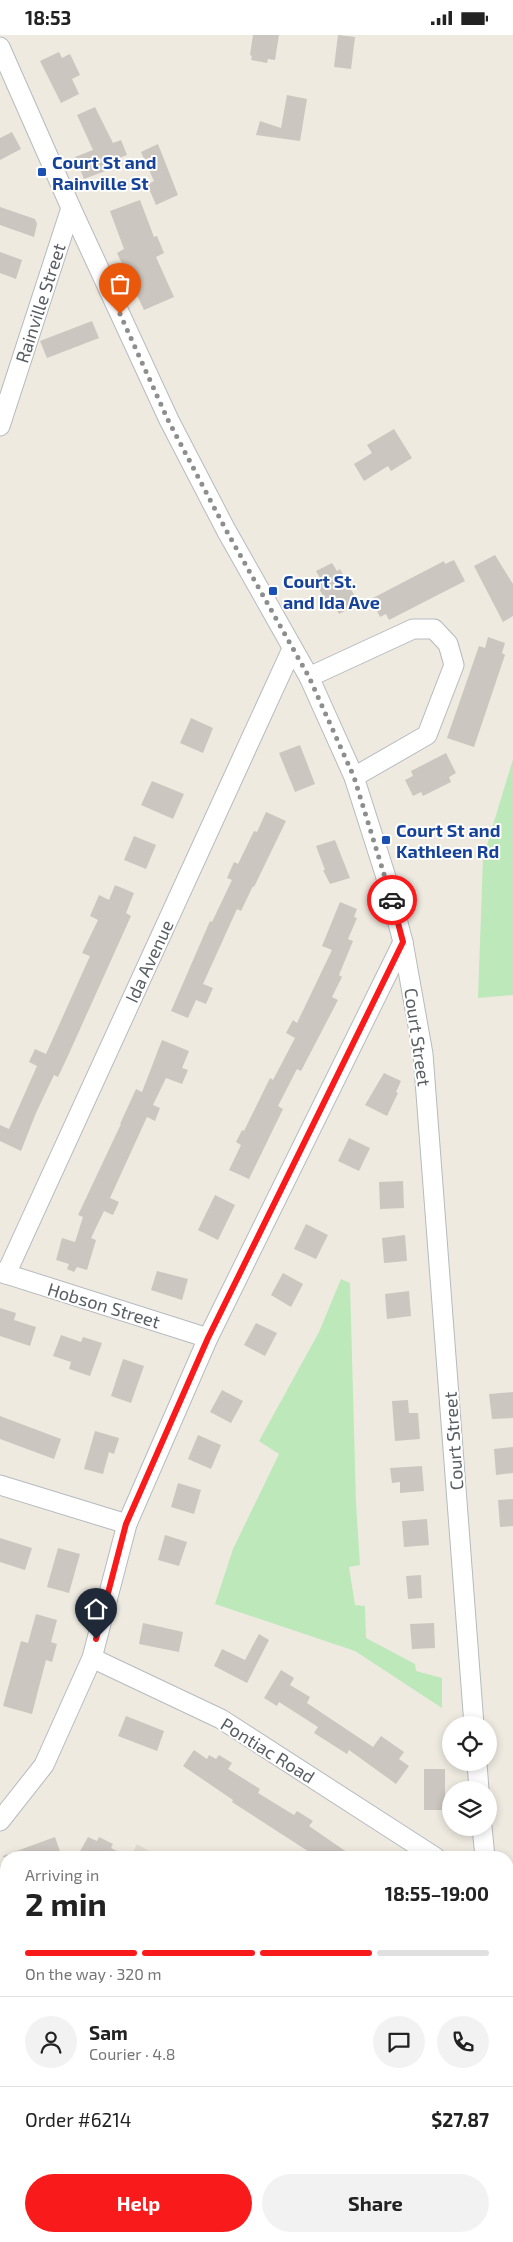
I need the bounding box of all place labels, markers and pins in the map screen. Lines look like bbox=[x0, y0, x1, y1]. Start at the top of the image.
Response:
place label: Court St and Rainville St bbox=[52, 151, 156, 194]
marker: Court St and Rainville St bbox=[36, 166, 48, 178]
pin bbox=[99, 263, 141, 314]
place label: Court St. and Ida Ave bbox=[283, 570, 380, 613]
marker: Court St. and Ida Ave bbox=[267, 585, 279, 597]
place label: Court St and Kathleen Rd bbox=[396, 819, 500, 862]
marker: Court St and Kathleen Rd bbox=[380, 834, 392, 846]
pin bbox=[75, 1588, 117, 1639]

